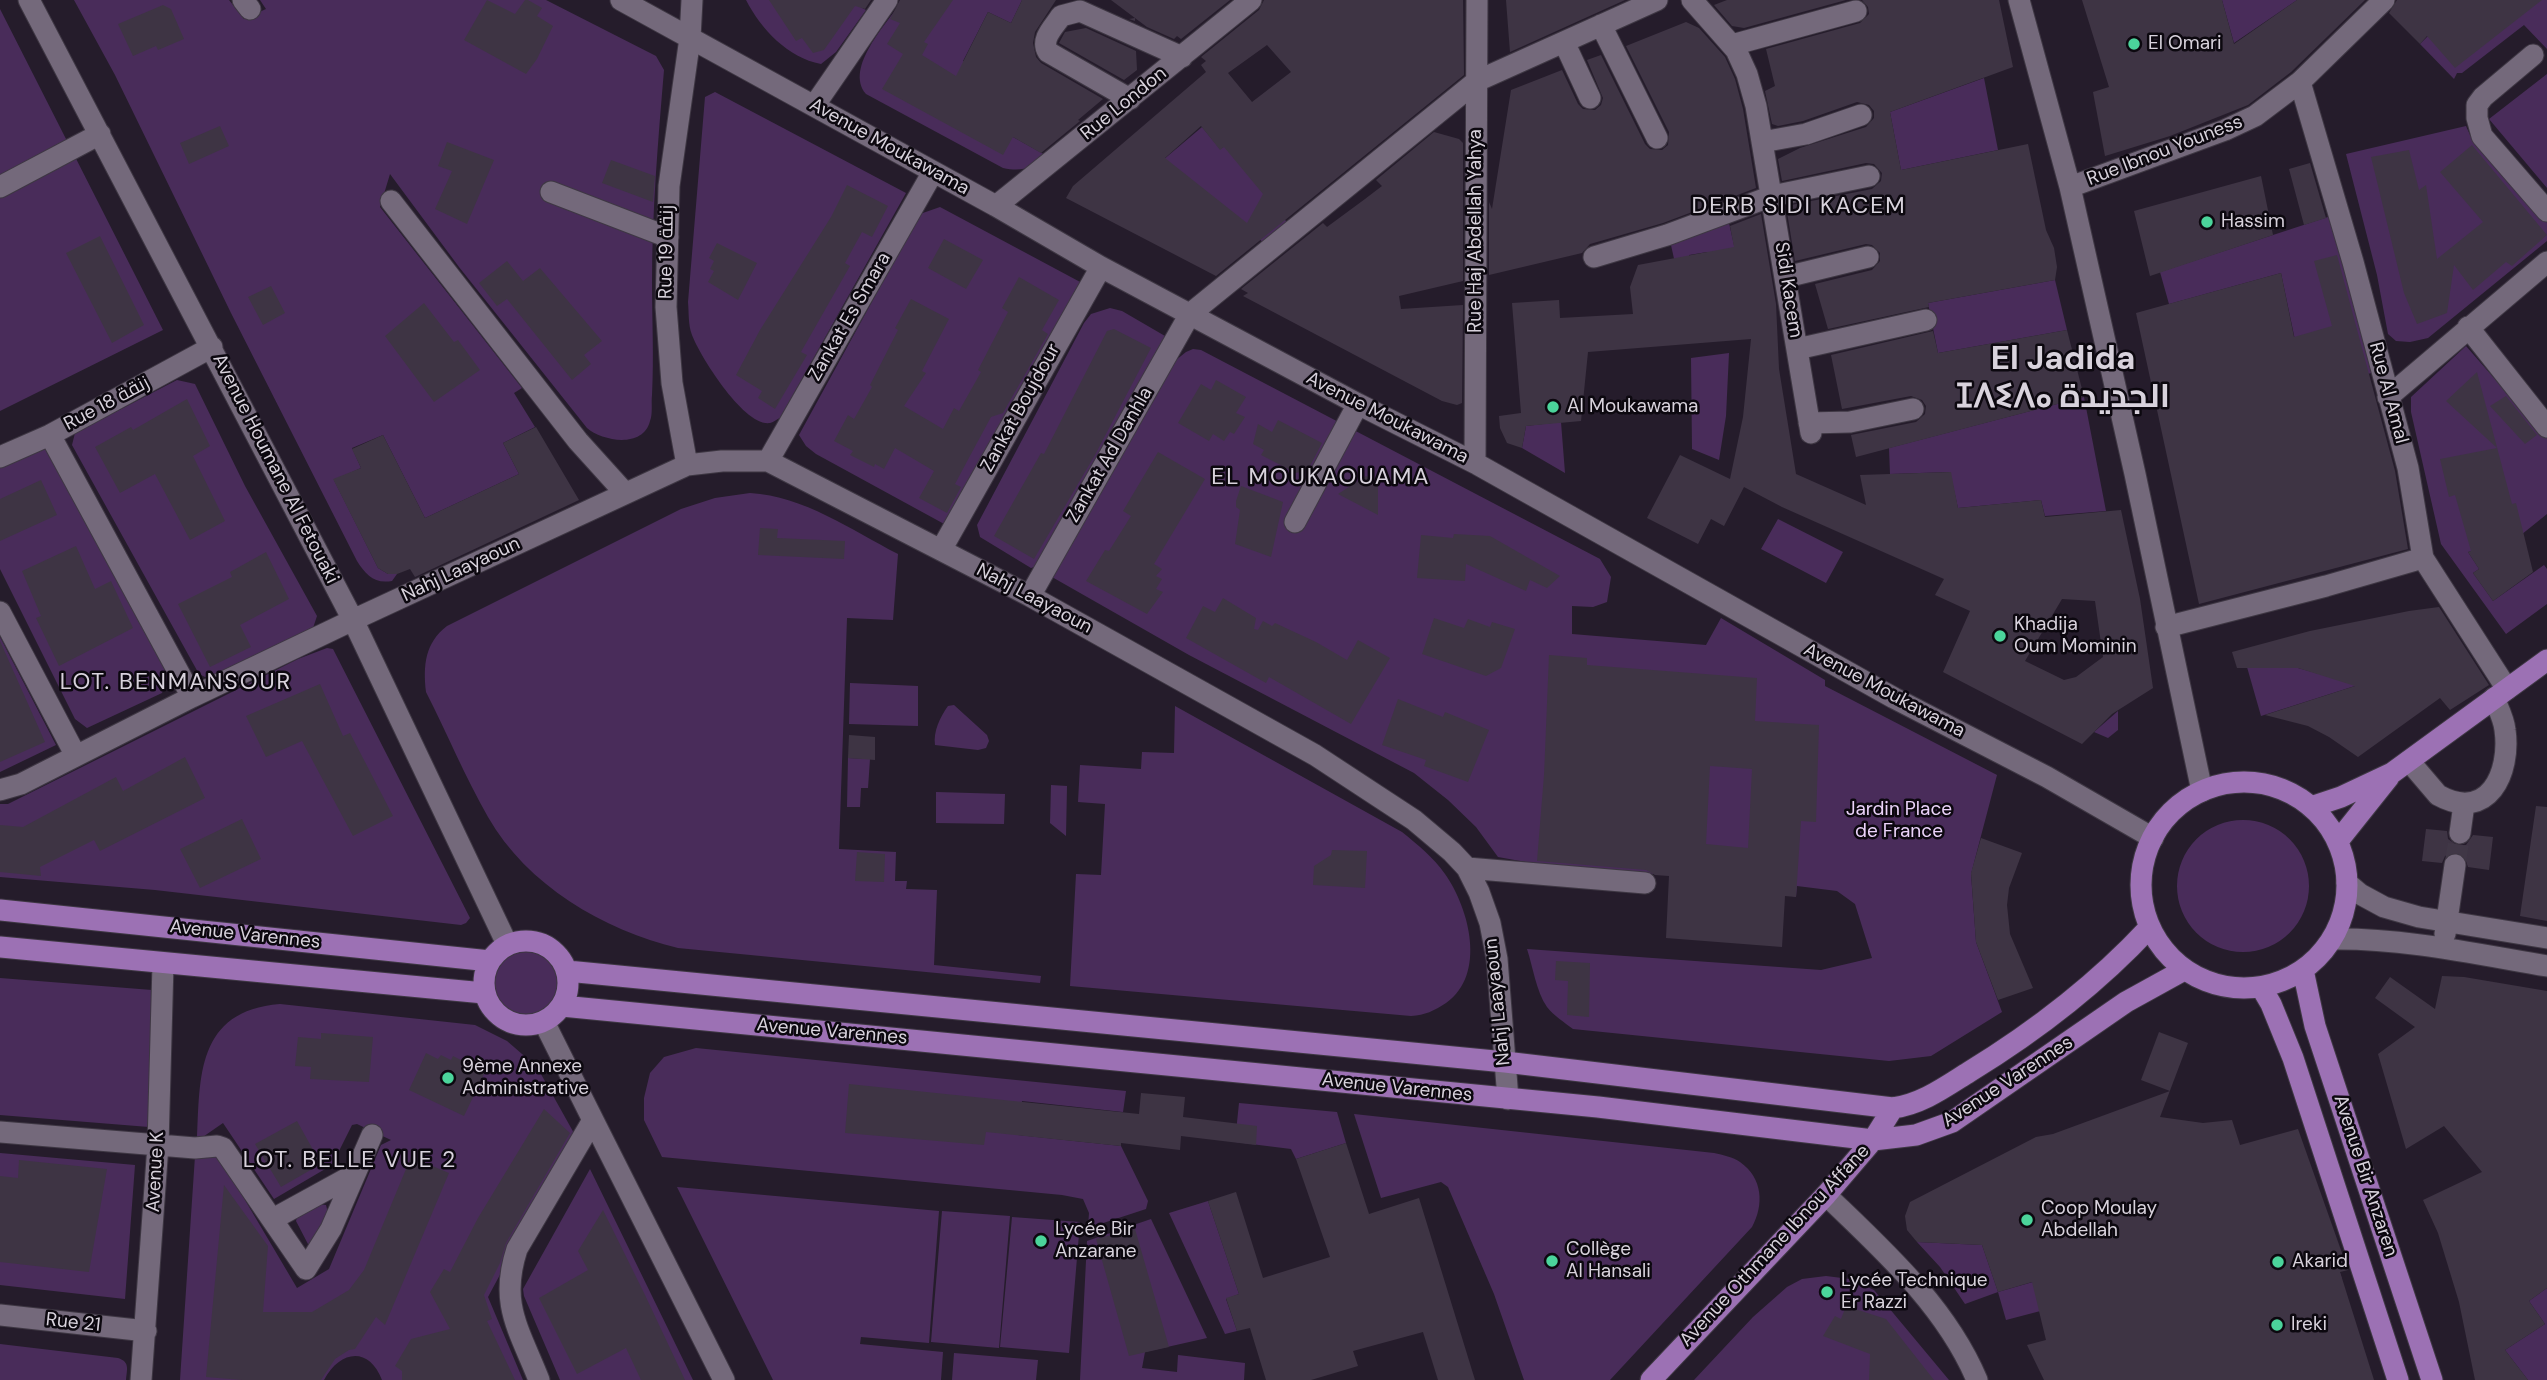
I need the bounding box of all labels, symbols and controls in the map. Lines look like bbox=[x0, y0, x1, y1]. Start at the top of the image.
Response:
place label: El Omari bbox=[2148, 33, 2222, 55]
marker: El Omari bbox=[2126, 36, 2142, 52]
street label: Rue London bbox=[1076, 62, 1172, 146]
street label: Avenue Moukawama bbox=[805, 94, 973, 200]
street label: Rue Ibnou Youness bbox=[2084, 111, 2246, 191]
street label: Rue Haj Abdellah Yahya bbox=[1465, 129, 1487, 333]
district label: DERB SIDI KACEM bbox=[1693, 193, 1905, 221]
street label: Rue 19 زنقة bbox=[655, 205, 679, 299]
place label: Hassim bbox=[2221, 211, 2285, 233]
marker: Hassim bbox=[2199, 214, 2215, 230]
street label: Sidi Kacem bbox=[1769, 240, 1807, 340]
street label: Zankat Es Smara bbox=[804, 249, 896, 385]
street label: Zankat Boujdour bbox=[976, 340, 1066, 476]
district label: El Jadida ⵊⴷⵉⴷⴰ الجديدة bbox=[1956, 340, 2170, 418]
street label: Rue Al Amal bbox=[2364, 340, 2412, 446]
street label: Avenue Houmane Al Fetouaki bbox=[207, 350, 343, 588]
street label: Avenue Moukawama bbox=[1302, 367, 1472, 469]
street label: Rue 18 زنقة bbox=[60, 372, 154, 436]
street label: Zankat Ad Danhla bbox=[1062, 383, 1158, 527]
place label: Al Moukawama bbox=[1567, 396, 1698, 418]
marker: Al Moukawama bbox=[1545, 399, 1561, 415]
district label: EL MOUKAOUAMA bbox=[1213, 464, 1429, 492]
street label: Nahj Laayaoun bbox=[398, 533, 524, 607]
street label: Nahj Laayaoun bbox=[972, 559, 1096, 639]
place label: Khadija Oum Mominin bbox=[2014, 614, 2137, 658]
marker: Khadija Oum Mominin bbox=[1992, 628, 2008, 644]
street label: Avenue Moukawama bbox=[1800, 639, 1968, 743]
district label: LOT. BENMANSOUR bbox=[62, 669, 290, 697]
park label: Jardin Place de France bbox=[1846, 799, 1952, 843]
street label: Avenue Varennes bbox=[169, 916, 321, 954]
street label: Nahj Laayaoun bbox=[1480, 937, 1516, 1067]
street label: Avenue Varennes bbox=[756, 1014, 908, 1050]
street label: Avenue Varennes bbox=[1938, 1031, 2078, 1133]
place label: 9ème Annexe Administrative bbox=[462, 1056, 589, 1100]
street label: Avenue Varennes bbox=[1321, 1069, 1473, 1107]
marker: 9ème Annexe Administrative bbox=[440, 1070, 456, 1086]
street label: Avenue Bir Anzaren bbox=[2328, 1092, 2402, 1260]
street label: Avenue K bbox=[143, 1131, 169, 1213]
street label: Avenue Othmane Ibnou Affane bbox=[1675, 1140, 1875, 1352]
district label: LOT. BELLE VUE 2 bbox=[245, 1147, 455, 1175]
place label: Coop Moulay Abdellah bbox=[2041, 1198, 2157, 1242]
marker: Coop Moulay Abdellah bbox=[2019, 1212, 2035, 1228]
place label: Lycée Bir Anzarane bbox=[1055, 1219, 1137, 1263]
marker: Lycée Bir Anzarane bbox=[1033, 1233, 1049, 1249]
place label: Collège Al Hansali bbox=[1566, 1239, 1651, 1283]
place label: Akarid bbox=[2292, 1251, 2348, 1273]
marker: Collège Al Hansali bbox=[1544, 1253, 1560, 1269]
marker: Akarid bbox=[2270, 1254, 2286, 1270]
place label: Lycée Technique Er Razzi bbox=[1841, 1270, 1988, 1314]
marker: Lycée Technique Er Razzi bbox=[1819, 1284, 1835, 1300]
street label: Rue 21 bbox=[45, 1309, 101, 1337]
place label: Ireki bbox=[2291, 1314, 2327, 1336]
marker: Ireki bbox=[2269, 1317, 2285, 1333]

